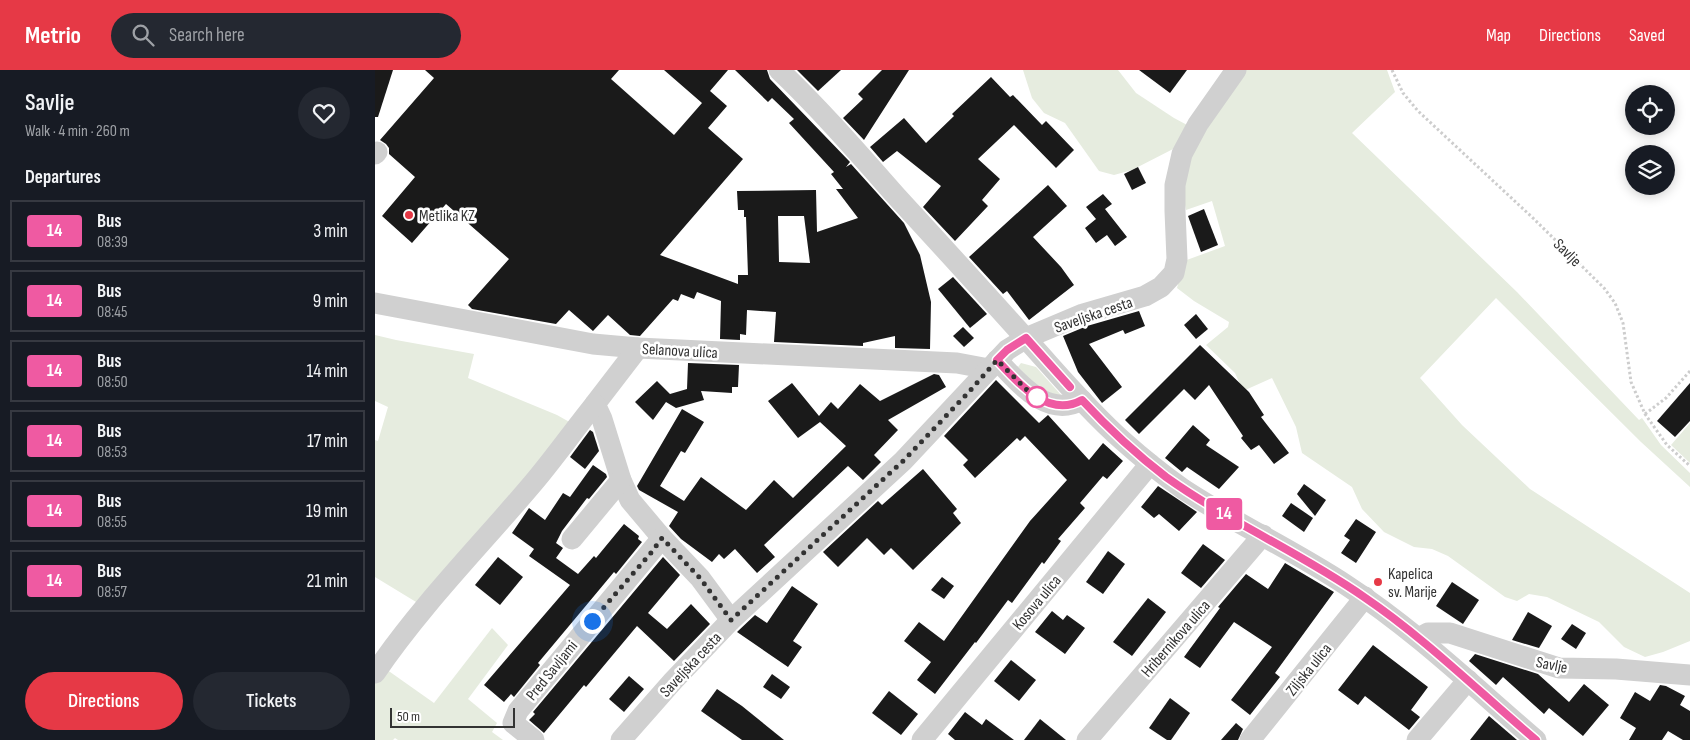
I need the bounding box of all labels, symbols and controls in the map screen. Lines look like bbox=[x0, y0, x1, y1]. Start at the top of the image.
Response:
search box bbox=[111, 13, 461, 58]
text: Metrio bbox=[25, 21, 81, 50]
icon: search bbox=[129, 21, 157, 49]
text: Search here bbox=[169, 24, 245, 47]
text: Map bbox=[1486, 25, 1511, 46]
text: Directions bbox=[1539, 25, 1601, 46]
text: Saved bbox=[1629, 25, 1665, 46]
map controls bbox=[1625, 85, 1675, 195]
button: locate bbox=[1625, 85, 1675, 135]
button: heart bbox=[298, 87, 350, 139]
text: Savlje bbox=[25, 88, 74, 117]
text: Walk · 4 min · 260 m bbox=[25, 122, 130, 141]
button: layers bbox=[1625, 145, 1675, 195]
text: Departures bbox=[25, 166, 101, 189]
place label: Metlika KZ bbox=[419, 207, 475, 226]
marker: Metlika KZ bbox=[403, 209, 415, 221]
text: Bus bbox=[97, 210, 122, 233]
text: 14 bbox=[47, 220, 62, 241]
text: 3 min bbox=[313, 220, 348, 243]
text: 08:39 bbox=[97, 233, 128, 252]
street label: Savlje bbox=[1549, 235, 1585, 271]
text: Bus bbox=[97, 280, 122, 303]
text: 14 bbox=[47, 290, 62, 311]
text: 9 min bbox=[313, 290, 348, 313]
street label: Saveljska cesta bbox=[1052, 293, 1135, 338]
text: 08:45 bbox=[97, 303, 127, 322]
street label: Selanova ulica bbox=[642, 340, 718, 363]
text: Bus bbox=[97, 350, 122, 373]
text: 14 bbox=[47, 360, 62, 381]
text: 14 min bbox=[307, 360, 348, 383]
text: 08:50 bbox=[97, 373, 128, 392]
unlabelled marker bbox=[1026, 386, 1048, 408]
text: Bus bbox=[97, 420, 122, 443]
text: 14 bbox=[47, 430, 62, 451]
text: 17 min bbox=[307, 430, 348, 453]
text: 08:53 bbox=[97, 443, 127, 462]
text: Bus bbox=[97, 490, 122, 513]
line badge: 14 bbox=[1201, 498, 1247, 530]
text: 14 bbox=[47, 500, 62, 521]
text: 19 min bbox=[306, 500, 348, 523]
text: 14 bbox=[1216, 503, 1232, 524]
text: 08:55 bbox=[97, 513, 127, 532]
text: Bus bbox=[97, 560, 122, 583]
place label: Kapelica sv. Marije bbox=[1388, 565, 1437, 602]
text: 14 bbox=[47, 570, 62, 591]
text: 21 min bbox=[307, 570, 348, 593]
street label: Kosova ulica bbox=[1009, 572, 1066, 634]
marker: Kapelica sv. Marije bbox=[1372, 576, 1384, 588]
text: 08:57 bbox=[97, 583, 127, 602]
street label: Hribernikova ulica bbox=[1138, 597, 1215, 681]
your location bbox=[580, 609, 605, 634]
street label: Saveljska cesta bbox=[656, 629, 726, 701]
street label: Pred Savljami bbox=[522, 637, 582, 705]
street label: Ziljska ulica bbox=[1282, 640, 1336, 700]
street label: Savlje bbox=[1534, 653, 1569, 678]
button: Directions bbox=[25, 672, 183, 730]
button: Tickets bbox=[193, 672, 350, 730]
scale bar bbox=[390, 705, 515, 728]
text: 50 m bbox=[397, 708, 420, 725]

